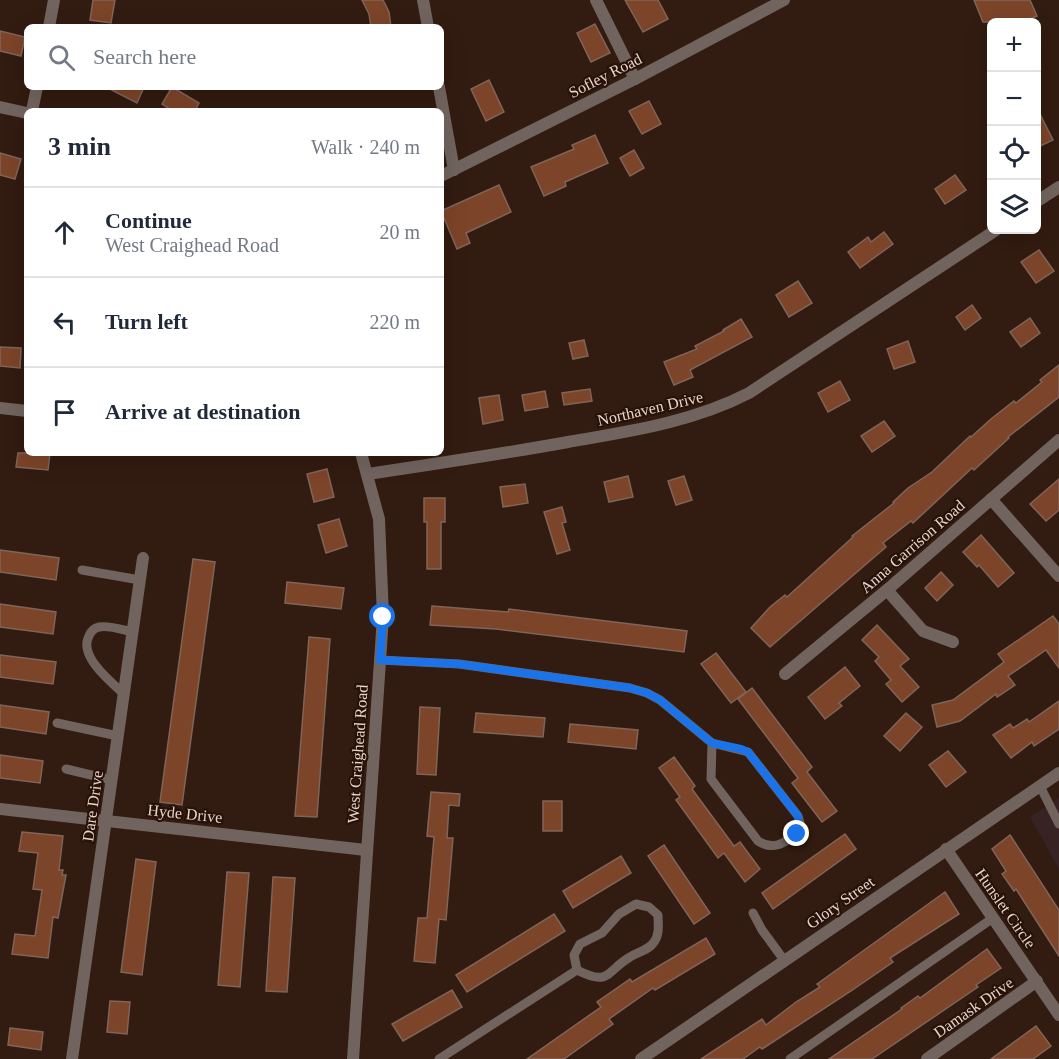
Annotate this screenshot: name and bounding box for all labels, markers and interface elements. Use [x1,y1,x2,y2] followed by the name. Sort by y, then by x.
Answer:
[987,18,1041,234] map controls
[987,18,1041,72] button: +
[24,24,444,90] search box
[45,41,78,74] icon: search
[93,44,196,69] text: Search here
[566,50,645,102] street label: Sofley Road
[987,72,1041,126] button: −
[987,126,1041,180] button: locate
[48,132,111,161] text: 3 min
[311,136,420,158] text: Walk · 240 m
[987,180,1041,234] button: layers
[105,208,192,233] text: Continue
[48,216,81,249] icon: ahead
[379,221,420,243] text: 20 m
[105,234,279,256] text: West Craighead Road
[48,306,81,339] icon: left
[105,309,188,334] text: Turn left
[369,311,420,333] text: 220 m
[596,388,705,429] street label: Northaven Drive
[48,396,81,429] icon: arrive
[105,399,301,424] text: Arrive at destination
[857,497,968,596] street label: Anna Garrison Road
[369,603,395,629] route start
[344,684,372,824] street label: West Craighead Road
[79,769,106,843] street label: Dare Drive
[147,801,223,827] street label: Hyde Drive
[783,820,809,846] route end
[972,865,1039,951] street label: Hunslet Circle
[803,873,878,933] street label: Glory Street
[930,974,1016,1041] street label: Damask Drive

